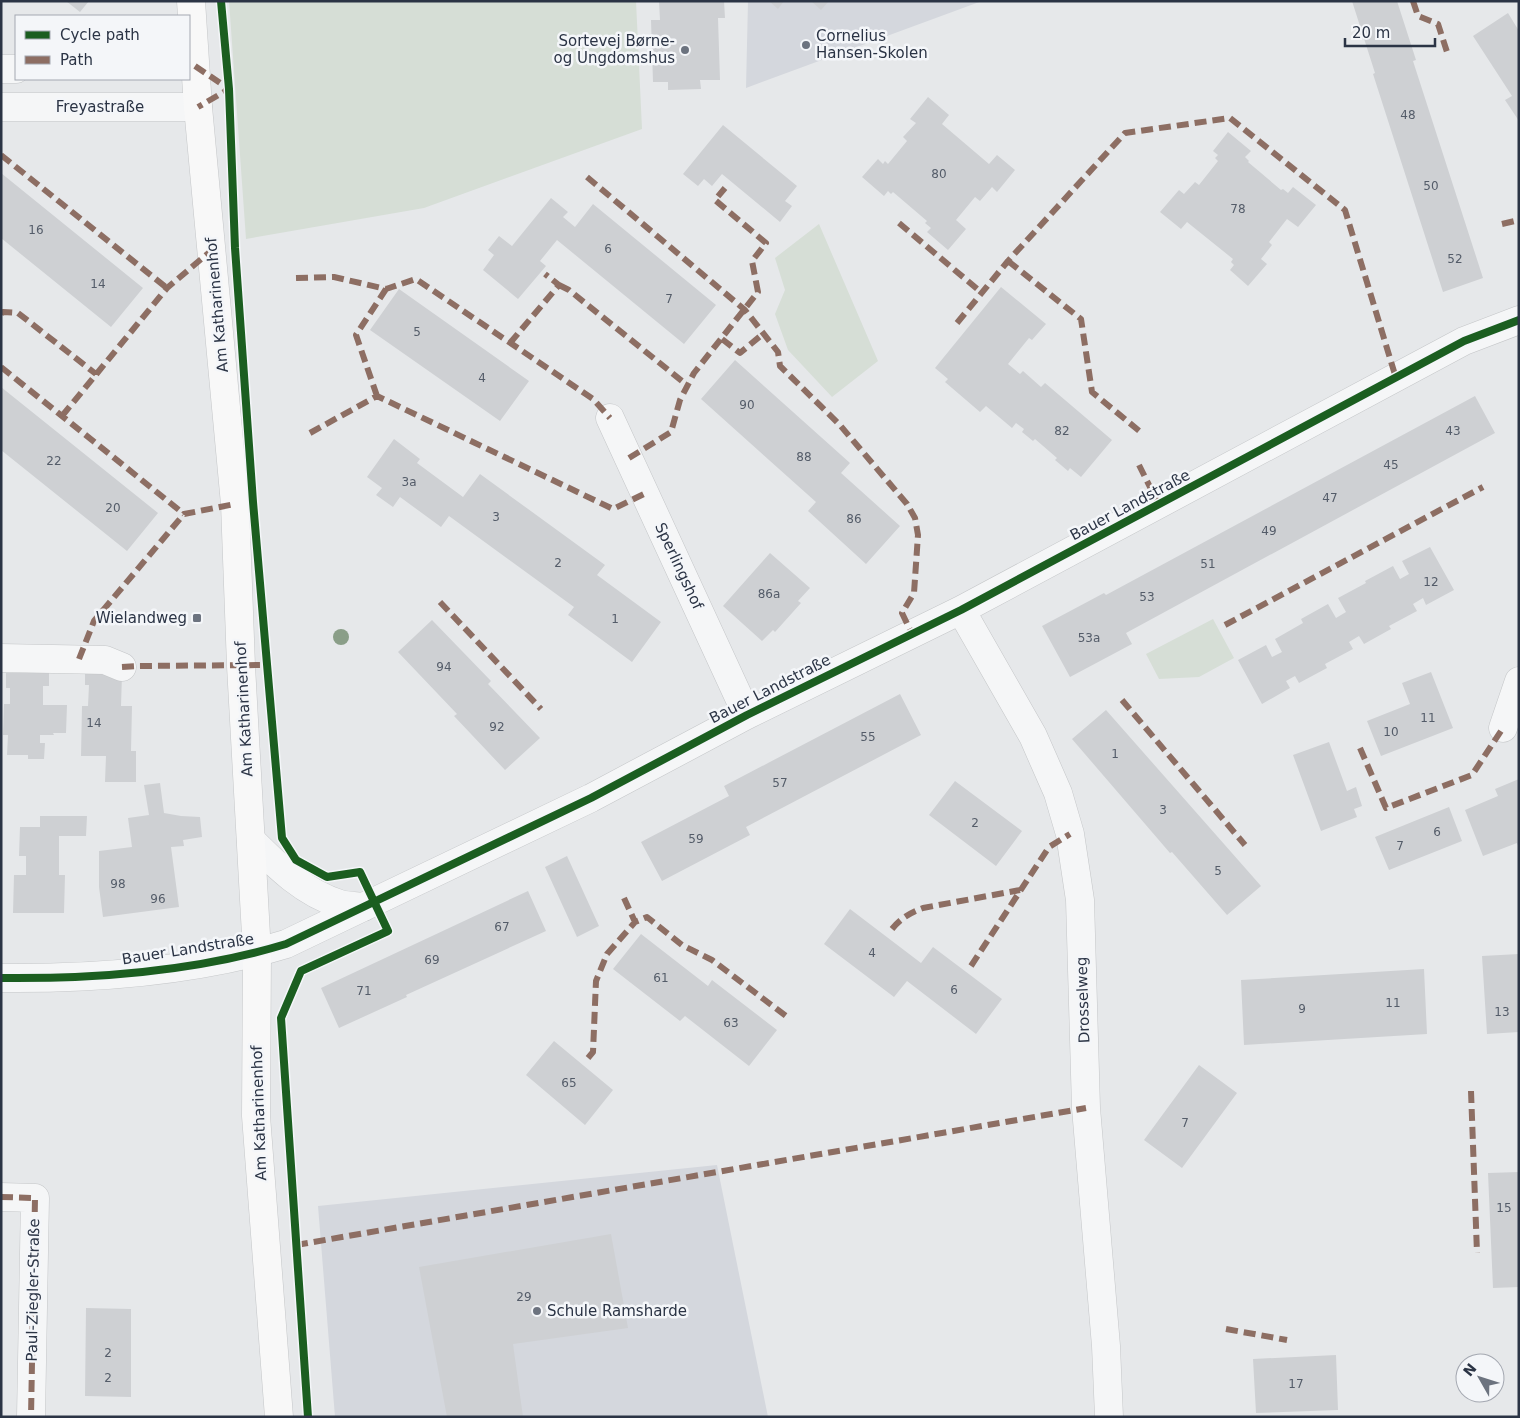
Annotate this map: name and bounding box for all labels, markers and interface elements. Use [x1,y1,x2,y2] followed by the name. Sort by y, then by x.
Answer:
[15,15,190,80] legend
[1345,15,1435,47] scale bar
[1352,24,1390,42] text: 20 m
[60,26,140,44] text: Cycle path
[816,27,928,62] place label: Cornelius Hansen-Skolen
[554,32,675,67] place label: Sortevej Børne- og Ungdomshus
[800,39,812,51] marker: Cornelius Hansen-Skolen
[679,44,691,56] marker: Sortevej Børne- og Ungdomshus
[60,51,93,69] text: Path
[56,98,144,116] street label: Freyastraße
[1400,108,1416,122] house number: 48
[931,167,947,181] house number: 80
[1423,179,1439,193] house number: 50
[1230,202,1246,216] house number: 78
[28,223,44,237] house number: 16
[202,236,232,373] street label: Am Katharinenhof
[604,242,612,256] house number: 6
[1447,252,1463,266] house number: 52
[90,277,106,291] house number: 14
[665,292,673,306] house number: 7
[413,325,421,339] house number: 5
[478,371,486,385] house number: 4
[739,398,755,412] house number: 90
[1054,424,1070,438] house number: 82
[1445,424,1461,438] house number: 43
[796,450,812,464] house number: 88
[46,454,62,468] house number: 22
[1383,458,1399,472] house number: 45
[1067,466,1193,544] street label: Bauer Landstraße
[402,475,417,489] house number: 3a
[1322,491,1338,505] house number: 47
[105,501,121,515] house number: 20
[492,510,500,524] house number: 3
[846,512,862,526] house number: 86
[651,520,707,613] street label: Sperlingshof
[1261,524,1277,538] house number: 49
[554,556,562,570] house number: 2
[1200,557,1216,571] house number: 51
[1423,575,1439,589] house number: 12
[758,587,780,601] house number: 86a
[1139,590,1155,604] house number: 53
[96,609,187,627] place label: Wielandweg
[191,612,203,624] marker: Wielandweg
[611,612,619,626] house number: 1
[1078,631,1100,645] house number: 53a
[231,640,257,777] street label: Am Katharinenhof
[706,651,834,727] street label: Bauer Landstraße
[436,660,452,674] house number: 94
[1420,711,1436,725] house number: 11
[86,716,102,730] house number: 14
[489,720,505,734] house number: 92
[1383,725,1399,739] house number: 10
[860,730,876,744] house number: 55
[1111,747,1119,761] house number: 1
[772,776,788,790] house number: 57
[1159,803,1167,817] house number: 3
[971,816,979,830] house number: 2
[1433,825,1441,839] house number: 6
[688,832,704,846] house number: 59
[1396,839,1404,853] house number: 7
[1214,864,1222,878] house number: 5
[110,877,126,891] house number: 98
[150,892,166,906] house number: 96
[494,920,510,934] house number: 67
[121,930,255,968] street label: Bauer Landstraße
[868,946,876,960] house number: 4
[424,953,440,967] house number: 69
[1072,956,1094,1044] street label: Drosselweg
[653,971,669,985] house number: 61
[950,983,958,997] house number: 6
[356,984,372,998] house number: 71
[1385,996,1401,1010] house number: 11
[1298,1002,1306,1016] house number: 9
[1494,1005,1510,1019] house number: 13
[723,1016,739,1030] house number: 63
[248,1044,270,1181] street label: Am Katharinenhof
[561,1076,577,1090] house number: 65
[1181,1116,1189,1130] house number: 7
[1496,1201,1512,1215] house number: 15
[23,1218,43,1362] street label: Paul-Ziegler-Straße
[516,1290,532,1304] house number: 29
[547,1302,687,1320] place label: Schule Ramsharde
[531,1305,543,1317] marker: Schule Ramsharde
[104,1346,112,1360] house number: 2
[1455,1353,1505,1403] north arrow
[1460,1360,1480,1379] text: N
[104,1371,112,1385] house number: 2
[1288,1377,1304,1391] house number: 17

